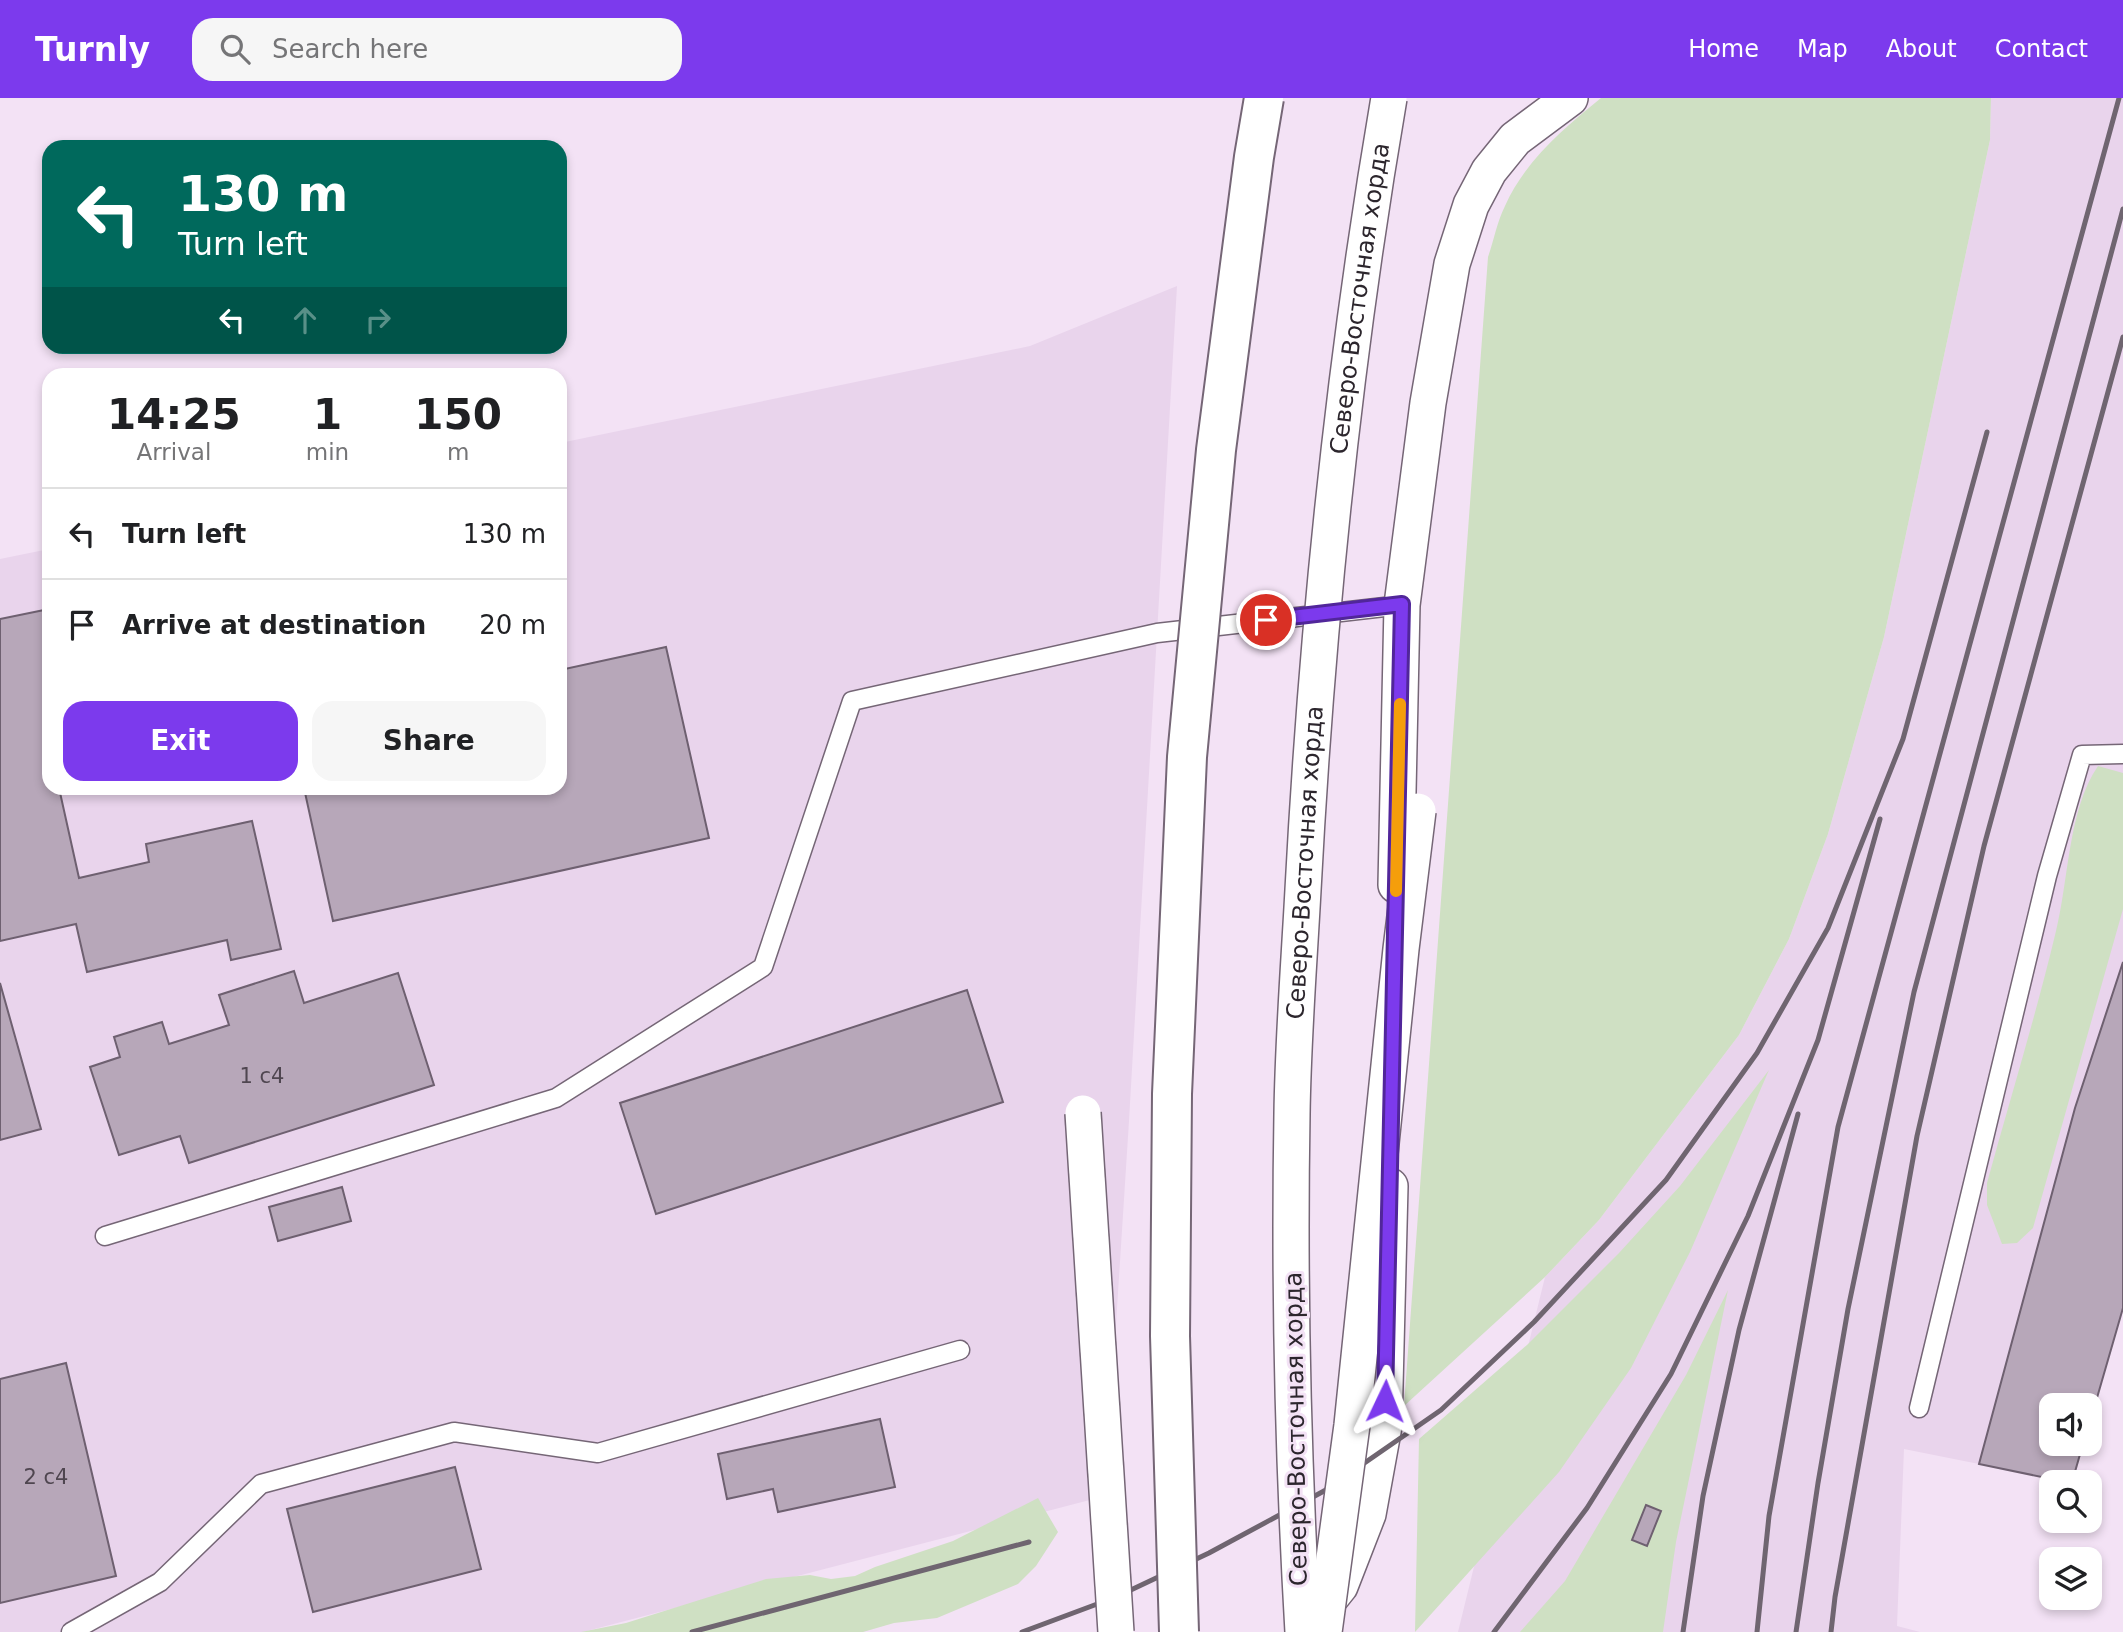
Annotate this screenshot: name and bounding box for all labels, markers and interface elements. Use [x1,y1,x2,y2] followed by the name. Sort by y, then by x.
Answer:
[192,18,682,81] search box
[35,30,150,69] text: Turnly
[216,30,254,68] icon: search
[272,34,428,64] text: Search here
[1688,35,1759,63] text: Home
[1797,35,1848,63] text: Map
[1886,35,1957,63] text: About
[1995,35,2088,63] text: Contact
[1325,141,1395,456] street label: Северо-Восточная хорда
[178,166,348,223] text: 130 m
[63,168,154,259] icon: left
[178,225,308,263] text: Turn left
[213,301,251,339] icon: left
[286,301,324,339] icon: ahead
[359,301,397,339] icon: right
[107,390,241,439] text: 14:25
[313,390,342,439] text: 1
[414,390,502,439] text: 150
[137,439,211,465] text: Arrival
[306,439,349,465] text: min
[447,439,469,465] text: m
[63,515,101,553] icon: left
[122,519,246,549] text: Turn left
[463,519,546,549] text: 130 m
[1236,590,1296,650] pin
[1247,601,1285,639] icon: arrive
[63,606,101,644] icon: arrive
[122,610,426,640] text: Arrive at destination
[479,610,546,640] text: 20 m
[63,701,298,781] button: Exit
[312,701,546,781] button: Share
[1281,705,1329,1020] street label: Северо-Восточная хорда
[240,1064,284,1088] house number: 1 с4
[1279,1272,1313,1586] street label: Северо-Восточная хорда
[1348,1364,1422,1438] position arrow
[2039,1393,2102,1610] map controls
[2039,1393,2102,1456] button: sound
[24,1465,68,1489] house number: 2 с4
[2039,1470,2102,1533] button: search
[2039,1547,2102,1610] button: layers

